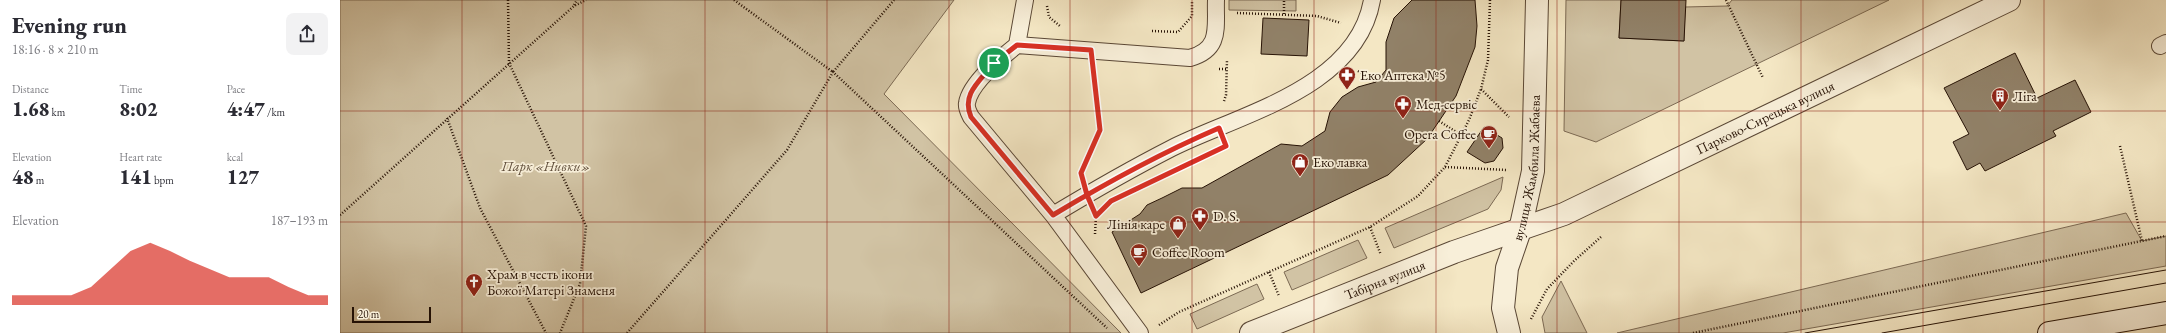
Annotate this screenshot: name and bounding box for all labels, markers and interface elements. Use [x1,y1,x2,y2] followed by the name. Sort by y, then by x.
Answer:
[12,11,127,40] text: Evening run
[286,13,328,55] button: share
[12,41,99,58] text: 18:16 · 8 × 210 m
[977,46,1011,80] pin
[983,52,1005,74] icon: arrive
[1337,65,1357,90] pharmacy icon: Еко Аптека №5
[1360,66,1446,84] place label: Еко Аптека №5
[1693,76,1837,158] street label: Парково-Сирецька вулиця
[12,82,49,96] text: Distance
[119,82,142,96] text: Time
[227,82,245,96] text: Pace
[1990,86,2010,111] building icon: Ліга
[2013,87,2037,105] place label: Ліга
[1393,94,1413,119] pharmacy icon: Мед-сервіс
[1508,94,1544,243] street label: вулиця Жамбила Жабаєва
[1416,95,1478,113] place label: Мед-сервіс
[12,96,49,122] text: 1.68
[119,96,158,122] text: 8:02
[227,96,265,122] text: 4:47
[49,105,65,119] text: km
[265,105,285,119] text: /km
[1479,124,1499,149] cafe icon: Opera Coffee
[1404,125,1477,143] place label: Opera Coffee
[12,150,52,164] text: Elevation
[119,150,162,164] text: Heart rate
[227,150,243,164] text: kcal
[1290,152,1310,177] shop icon: Еко лавка
[1313,153,1368,171] place label: Еко лавка
[501,157,590,175] park label: Парк «Нивки»
[12,164,34,190] text: 48
[119,164,152,190] text: 141
[227,164,259,190] text: 127
[34,173,44,187] text: m
[152,173,174,187] text: bpm
[1190,206,1210,231] pharmacy icon: D. S.
[1213,207,1239,225] place label: D. S.
[12,212,59,229] text: Elevation
[271,212,328,229] text: 187–193 m
[1168,214,1188,239] shop icon: Лінія каре
[1107,215,1166,233] place label: Лінія каре
[1129,242,1149,267] cafe icon: Coffee Room
[1152,243,1225,261] place label: Coffee Room
[1342,255,1428,304] street label: Табірна вулиця
[486,265,615,299] place label: Храм в честь ікони Божої Матері Знаменя
[464,272,484,297] church icon: Храм в честь ікони Божої Матері Знаменя
[352,305,431,324] scale bar
[358,307,379,321] text: 20 m

